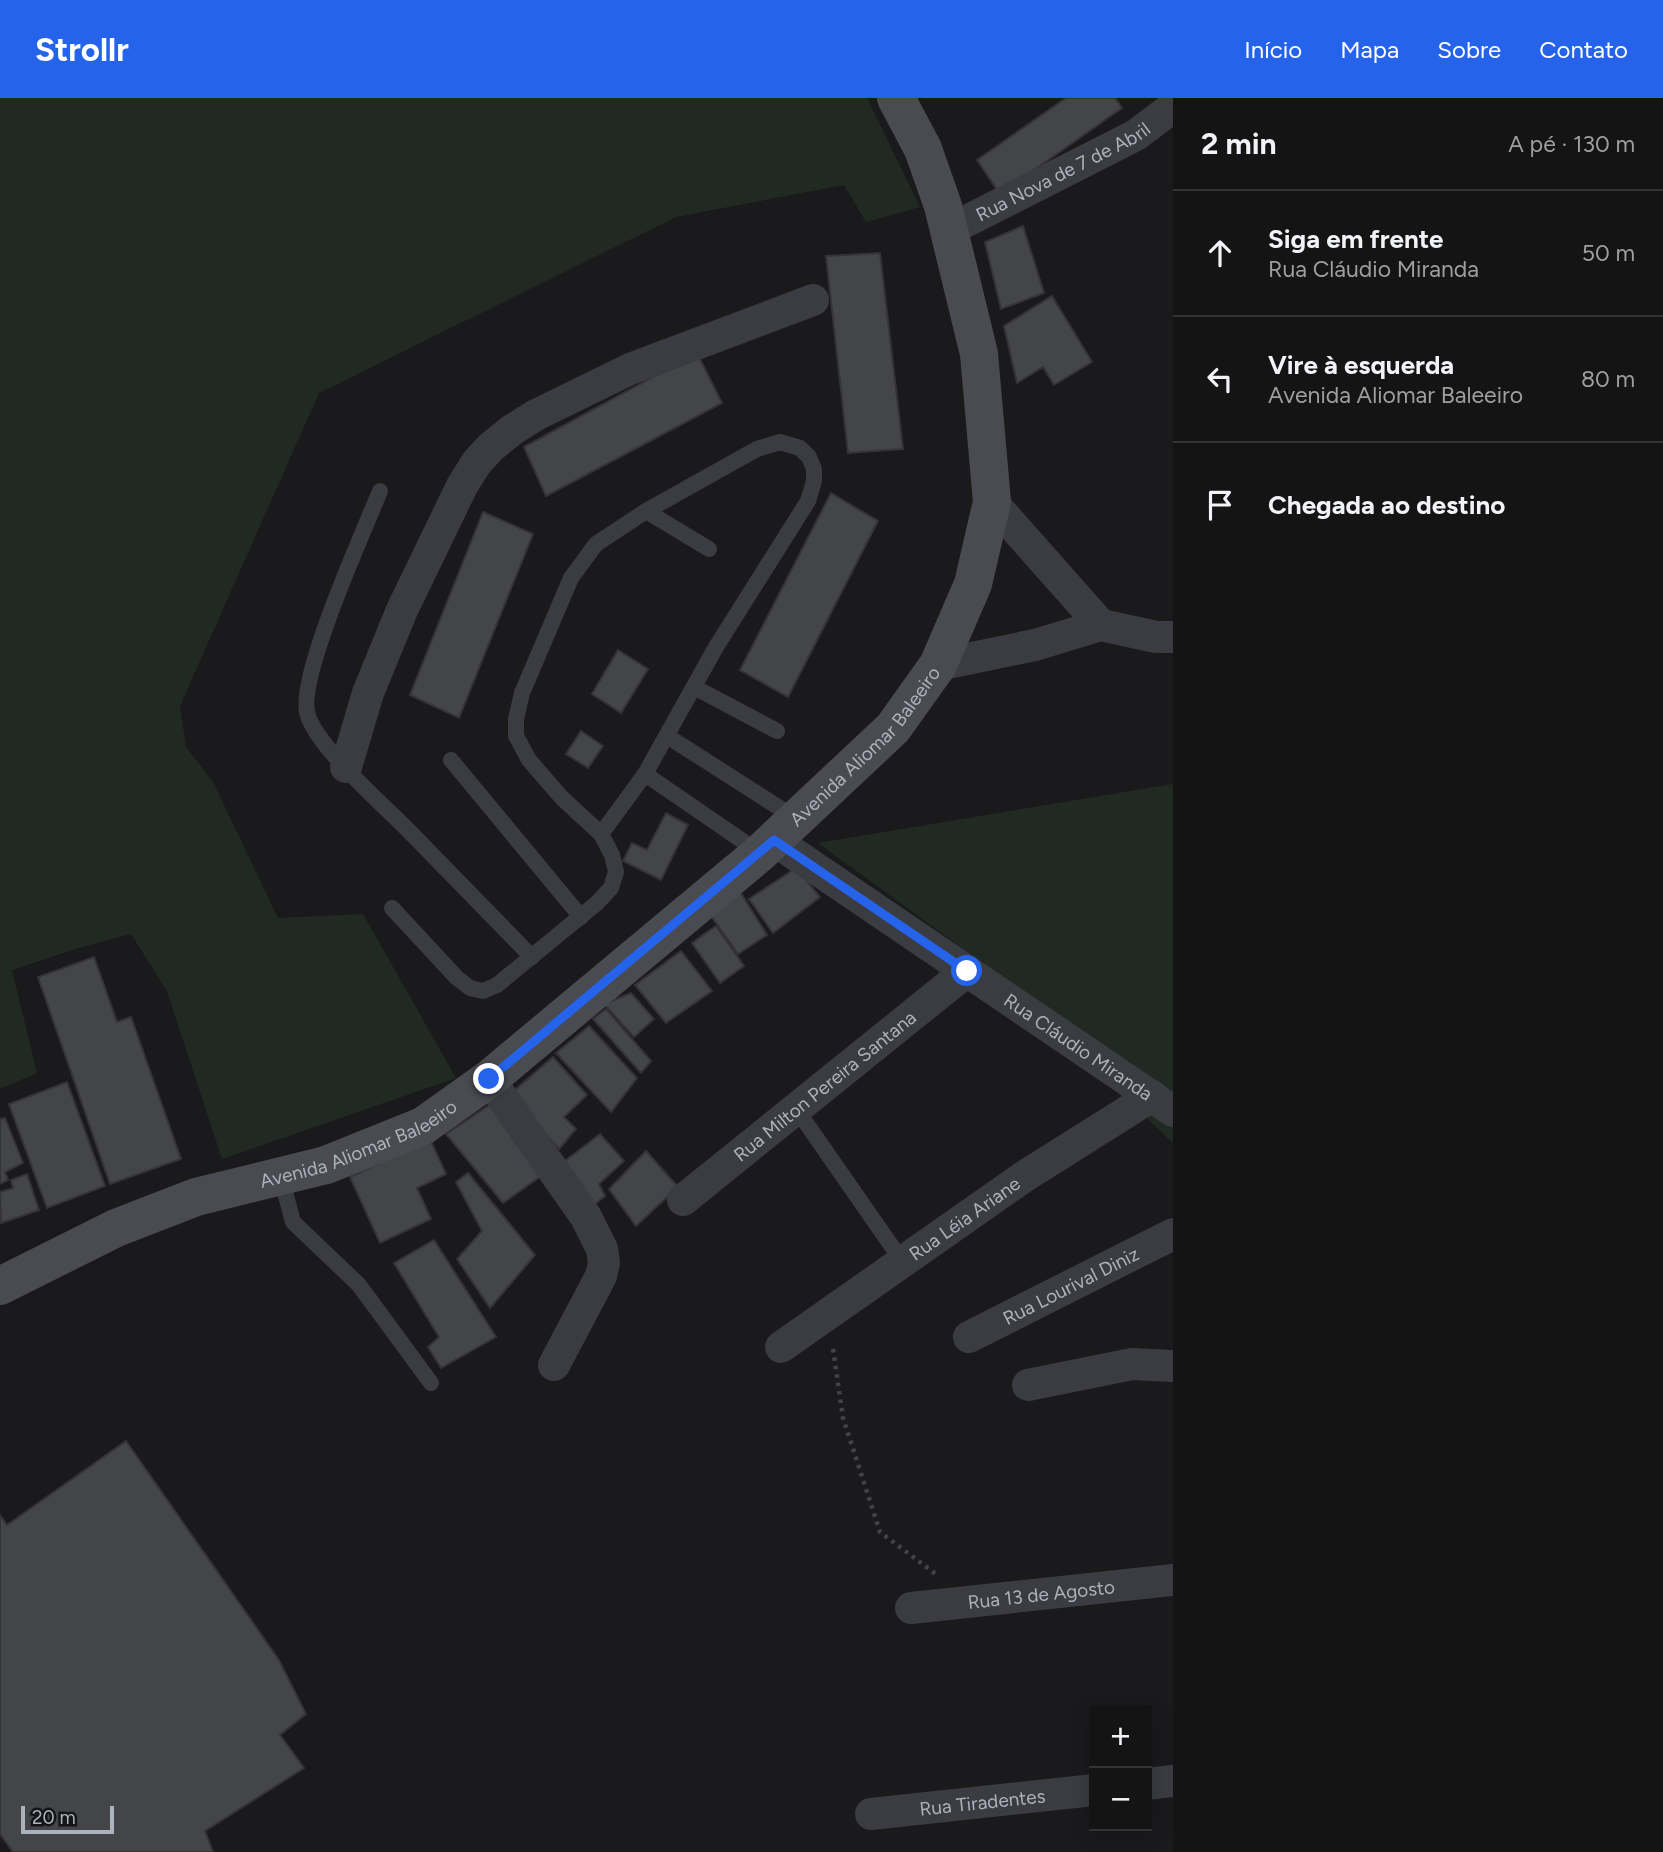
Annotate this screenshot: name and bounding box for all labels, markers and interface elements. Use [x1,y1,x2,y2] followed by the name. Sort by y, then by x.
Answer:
[35,30,129,69] text: Strollr
[1244,35,1302,64] text: Início
[1340,35,1399,64] text: Mapa
[1437,35,1501,64] text: Sobre
[1539,35,1628,64] text: Contato
[972,117,1155,226] street label: Rua Nova de 7 de Abril
[1201,125,1277,162] text: 2 min
[1508,130,1635,158] text: A pé · 130 m
[1268,223,1443,255] text: Siga em frente
[1201,234,1239,272] icon: ahead
[1582,239,1635,267] text: 50 m
[1268,255,1479,283] text: Rua Cláudio Miranda
[1268,349,1454,381] text: Vire à esquerda
[1201,360,1239,398] icon: left
[1581,365,1635,393] text: 80 m
[1268,381,1523,409] text: Avenida Aliomar Baleeiro
[1201,486,1239,524] icon: arrive
[1268,489,1505,521] text: Chegada ao destino
[785,662,945,831] street label: Avenida Aliomar Baleeiro
[951,955,982,986] route start
[1000,988,1157,1105] street label: Rua Cláudio Miranda
[729,1005,920,1166] street label: Rua Milton Pereira Santana
[473,1063,504,1094] route end
[257,1094,461,1192] street label: Avenida Aliomar Baleeiro
[904,1172,1024,1265] street label: Rua Léia Ariane
[999,1242,1143,1330] street label: Rua Lourival Diniz
[966,1575,1116,1613] street label: Rua 13 de Agosto
[1089,1705,1152,1831] map controls
[1089,1705,1152,1768] button: +
[1089,1768,1152,1831] button: −
[918,1784,1047,1820] street label: Rua Tiradentes
[21,1803,114,1835] scale bar
[32,1806,76,1829] text: 20 m

